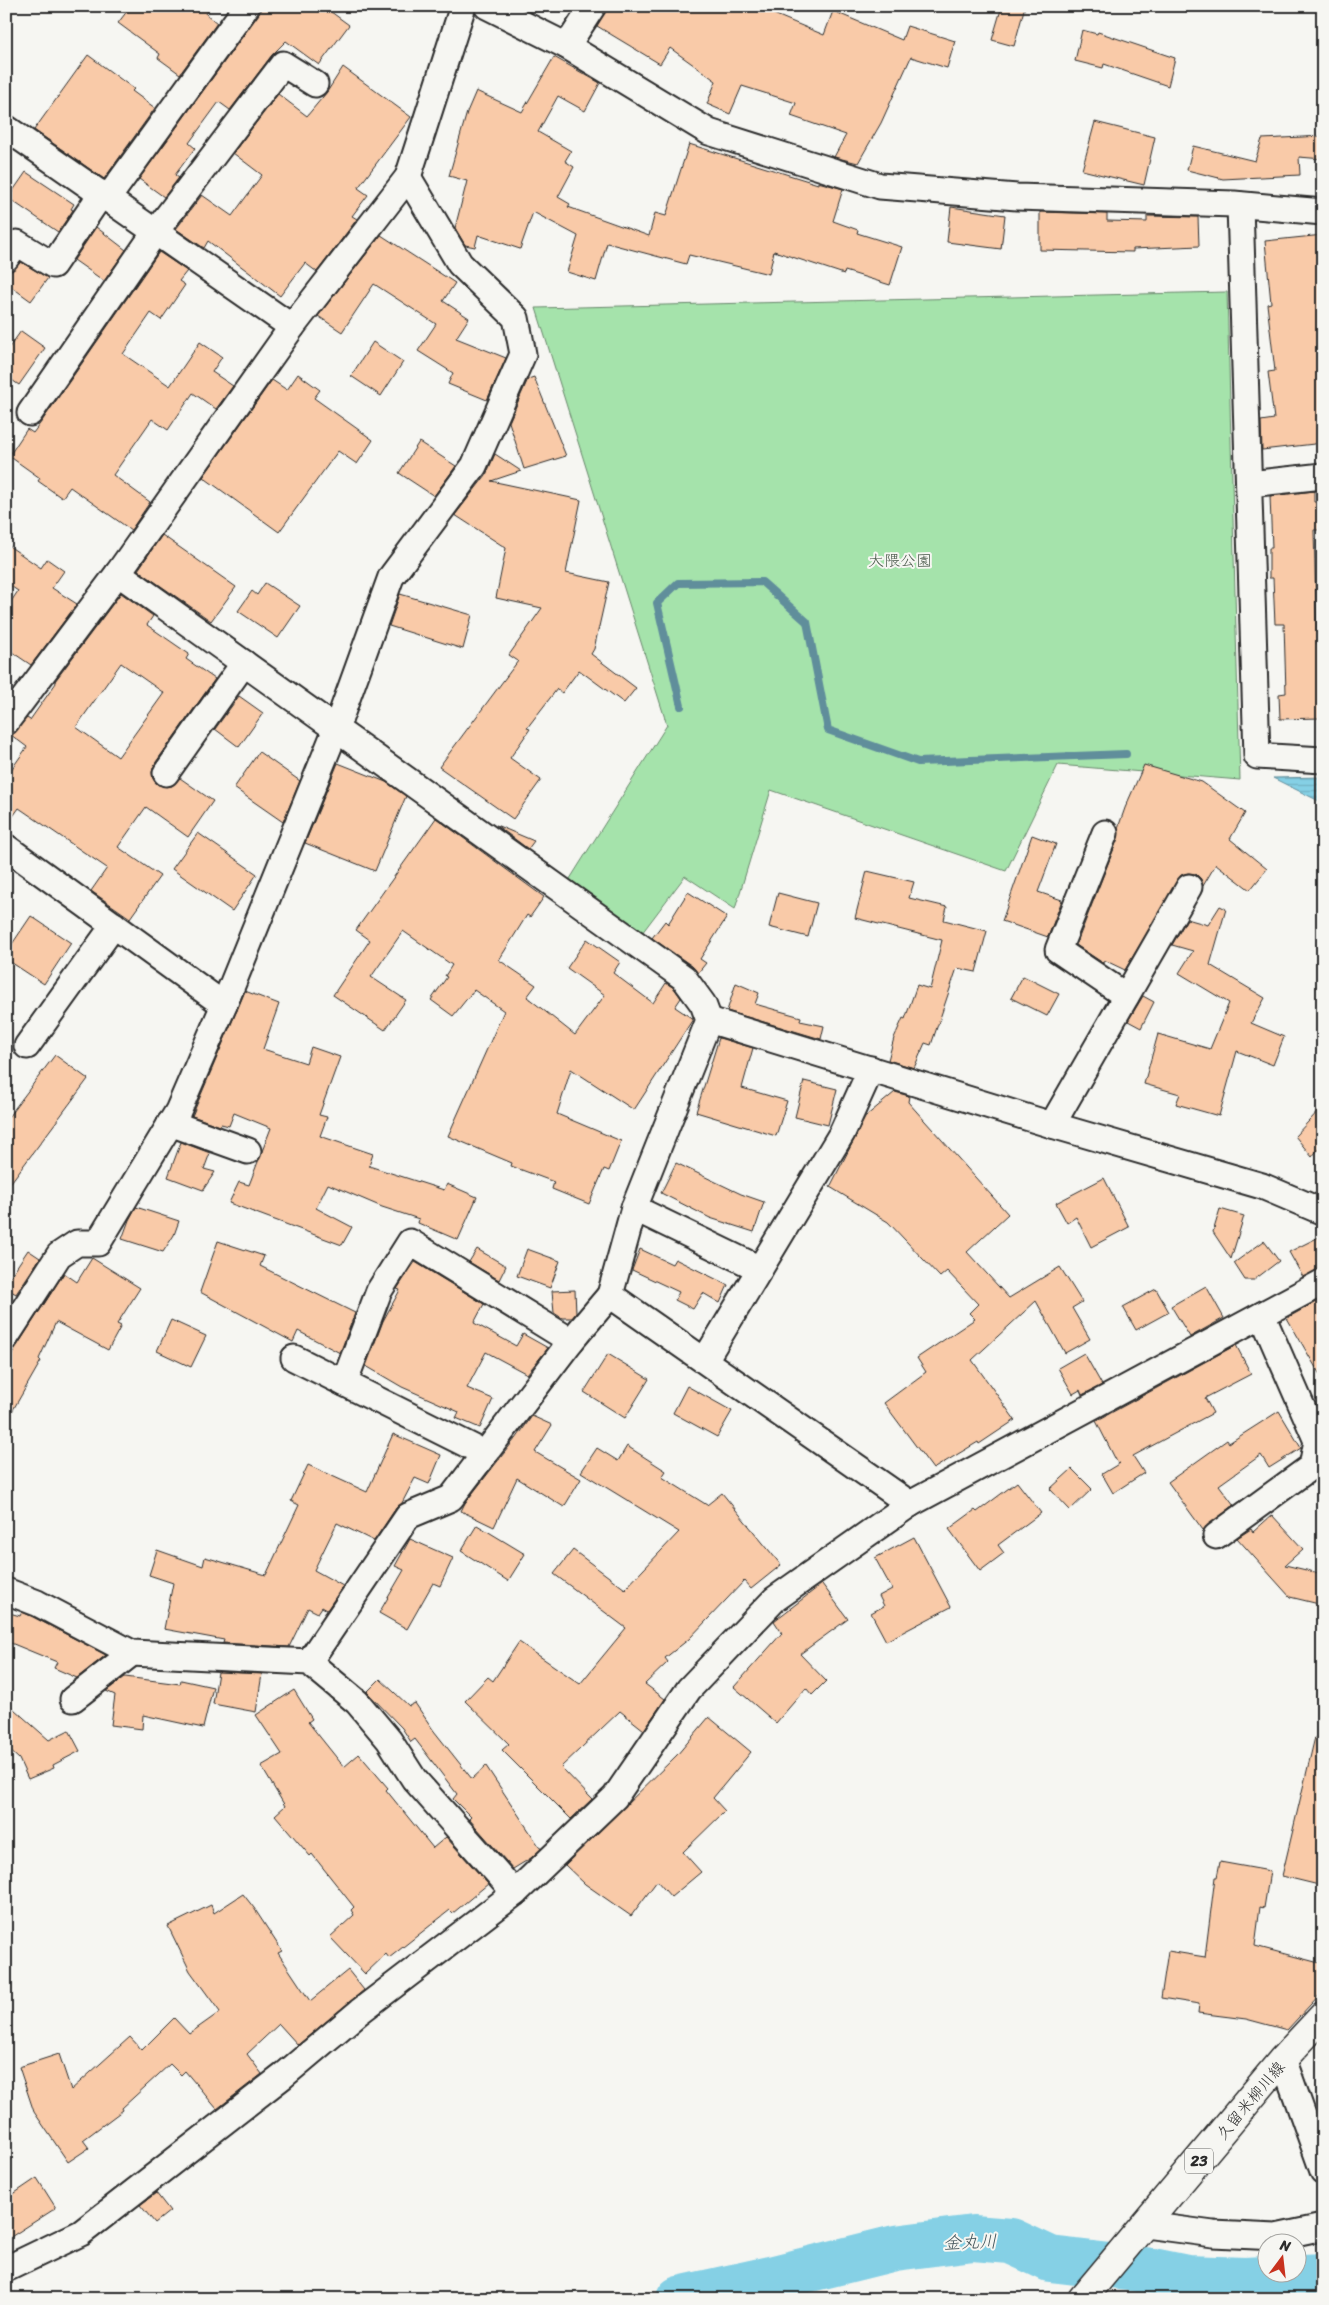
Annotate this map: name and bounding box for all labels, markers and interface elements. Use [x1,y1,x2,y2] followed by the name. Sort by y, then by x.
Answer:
[868,546,932,575] park label: 大隈公園
[1208,2054,1292,2146] street label: 久留米柳川線
[1185,2148,1213,2174] road number: 23
[942,2225,998,2259] water label: 金丸川
[1256,2232,1306,2282] north arrow
[1276,2232,1293,2259] text: N

